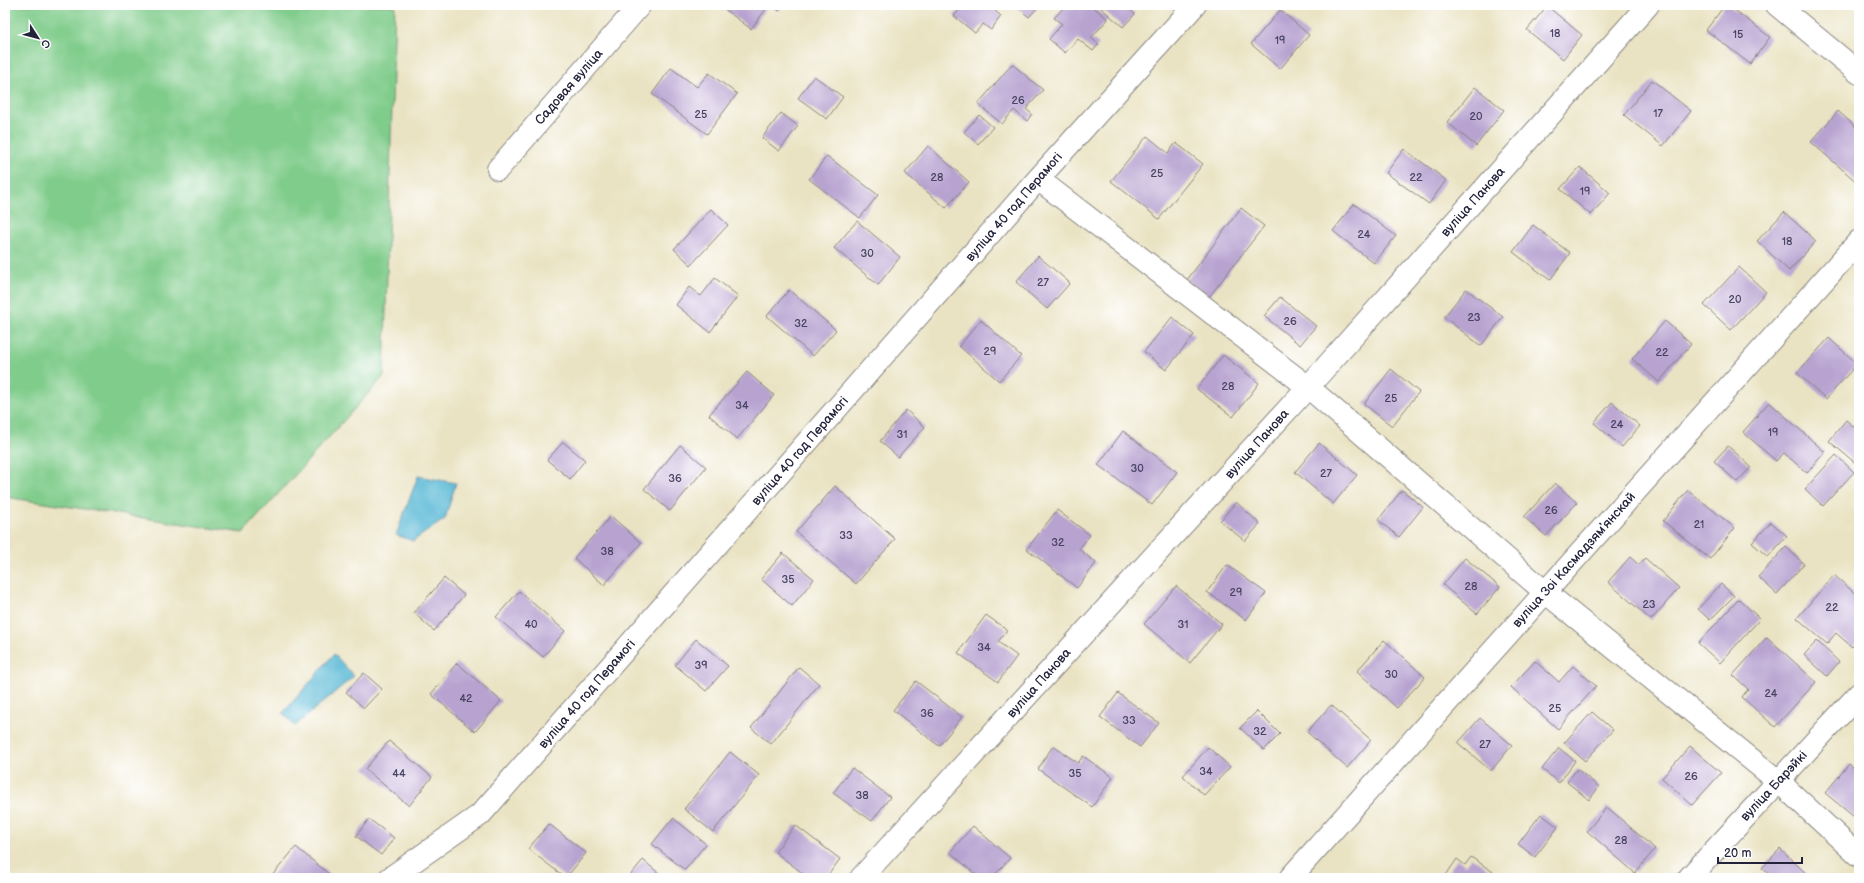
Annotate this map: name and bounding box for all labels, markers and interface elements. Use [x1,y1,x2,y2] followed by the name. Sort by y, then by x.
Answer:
[18,18,58,58] north arrow
[1550,27,1560,40] house number: 18
[1733,28,1743,41] house number: 15
[1275,34,1285,47] house number: 19
[38,37,53,51] text: С
[532,46,606,128] street label: Садовая вуліца
[1011,94,1025,107] house number: 26
[1653,107,1663,120] house number: 17
[695,108,707,121] house number: 25
[1470,110,1483,123] house number: 20
[962,149,1066,265] street label: вуліца 40 год Перамогі
[1438,164,1509,240] street label: вуліца Панова
[1151,167,1163,180] house number: 25
[931,171,943,184] house number: 28
[1410,171,1423,184] house number: 22
[1580,185,1590,198] house number: 19
[1357,228,1371,241] house number: 24
[1782,235,1792,248] house number: 18
[860,247,874,260] house number: 30
[1037,276,1050,289] house number: 27
[1729,293,1742,306] house number: 20
[1467,311,1481,324] house number: 23
[1283,315,1297,328] house number: 26
[794,317,808,330] house number: 32
[984,345,996,358] house number: 29
[1656,346,1669,359] house number: 22
[1222,380,1234,393] house number: 28
[1385,392,1397,405] house number: 25
[748,393,852,509] street label: вуліца 40 год Перамогі
[735,399,749,412] house number: 34
[1222,406,1293,482] street label: вуліца Панова
[1610,418,1624,431] house number: 24
[1768,426,1778,439] house number: 19
[896,428,908,441] house number: 31
[1130,462,1144,475] house number: 30
[1320,467,1333,480] house number: 27
[668,472,682,485] house number: 36
[1509,489,1639,631] street label: вуліца Зоі Касмадзямʼянскай
[1544,504,1558,517] house number: 26
[1694,518,1704,531] house number: 21
[839,529,853,542] house number: 33
[1051,536,1065,549] house number: 32
[600,545,614,558] house number: 38
[781,573,795,586] house number: 35
[1465,580,1477,593] house number: 28
[1230,586,1242,599] house number: 29
[1642,598,1656,611] house number: 23
[1826,601,1839,614] house number: 22
[524,618,538,631] house number: 40
[1177,618,1189,631] house number: 31
[535,636,639,752] street label: вуліца 40 год Перамогі
[977,641,991,654] house number: 34
[1004,645,1075,721] street label: вуліца Панова
[694,659,708,672] house number: 39
[1384,668,1398,681] house number: 30
[1764,687,1778,700] house number: 24
[459,692,473,705] house number: 42
[1549,702,1561,715] house number: 25
[920,707,934,720] house number: 36
[1122,714,1136,727] house number: 33
[1253,725,1267,738] house number: 32
[1479,738,1492,751] house number: 27
[1737,747,1811,825] street label: вуліца Барэйкі
[1199,765,1213,778] house number: 34
[392,767,406,780] house number: 44
[1068,767,1082,780] house number: 35
[1684,770,1698,783] house number: 26
[855,789,869,802] house number: 38
[1615,834,1627,847] house number: 28
[1718,839,1802,865] scale bar
[1724,846,1751,861] text: 20 m

